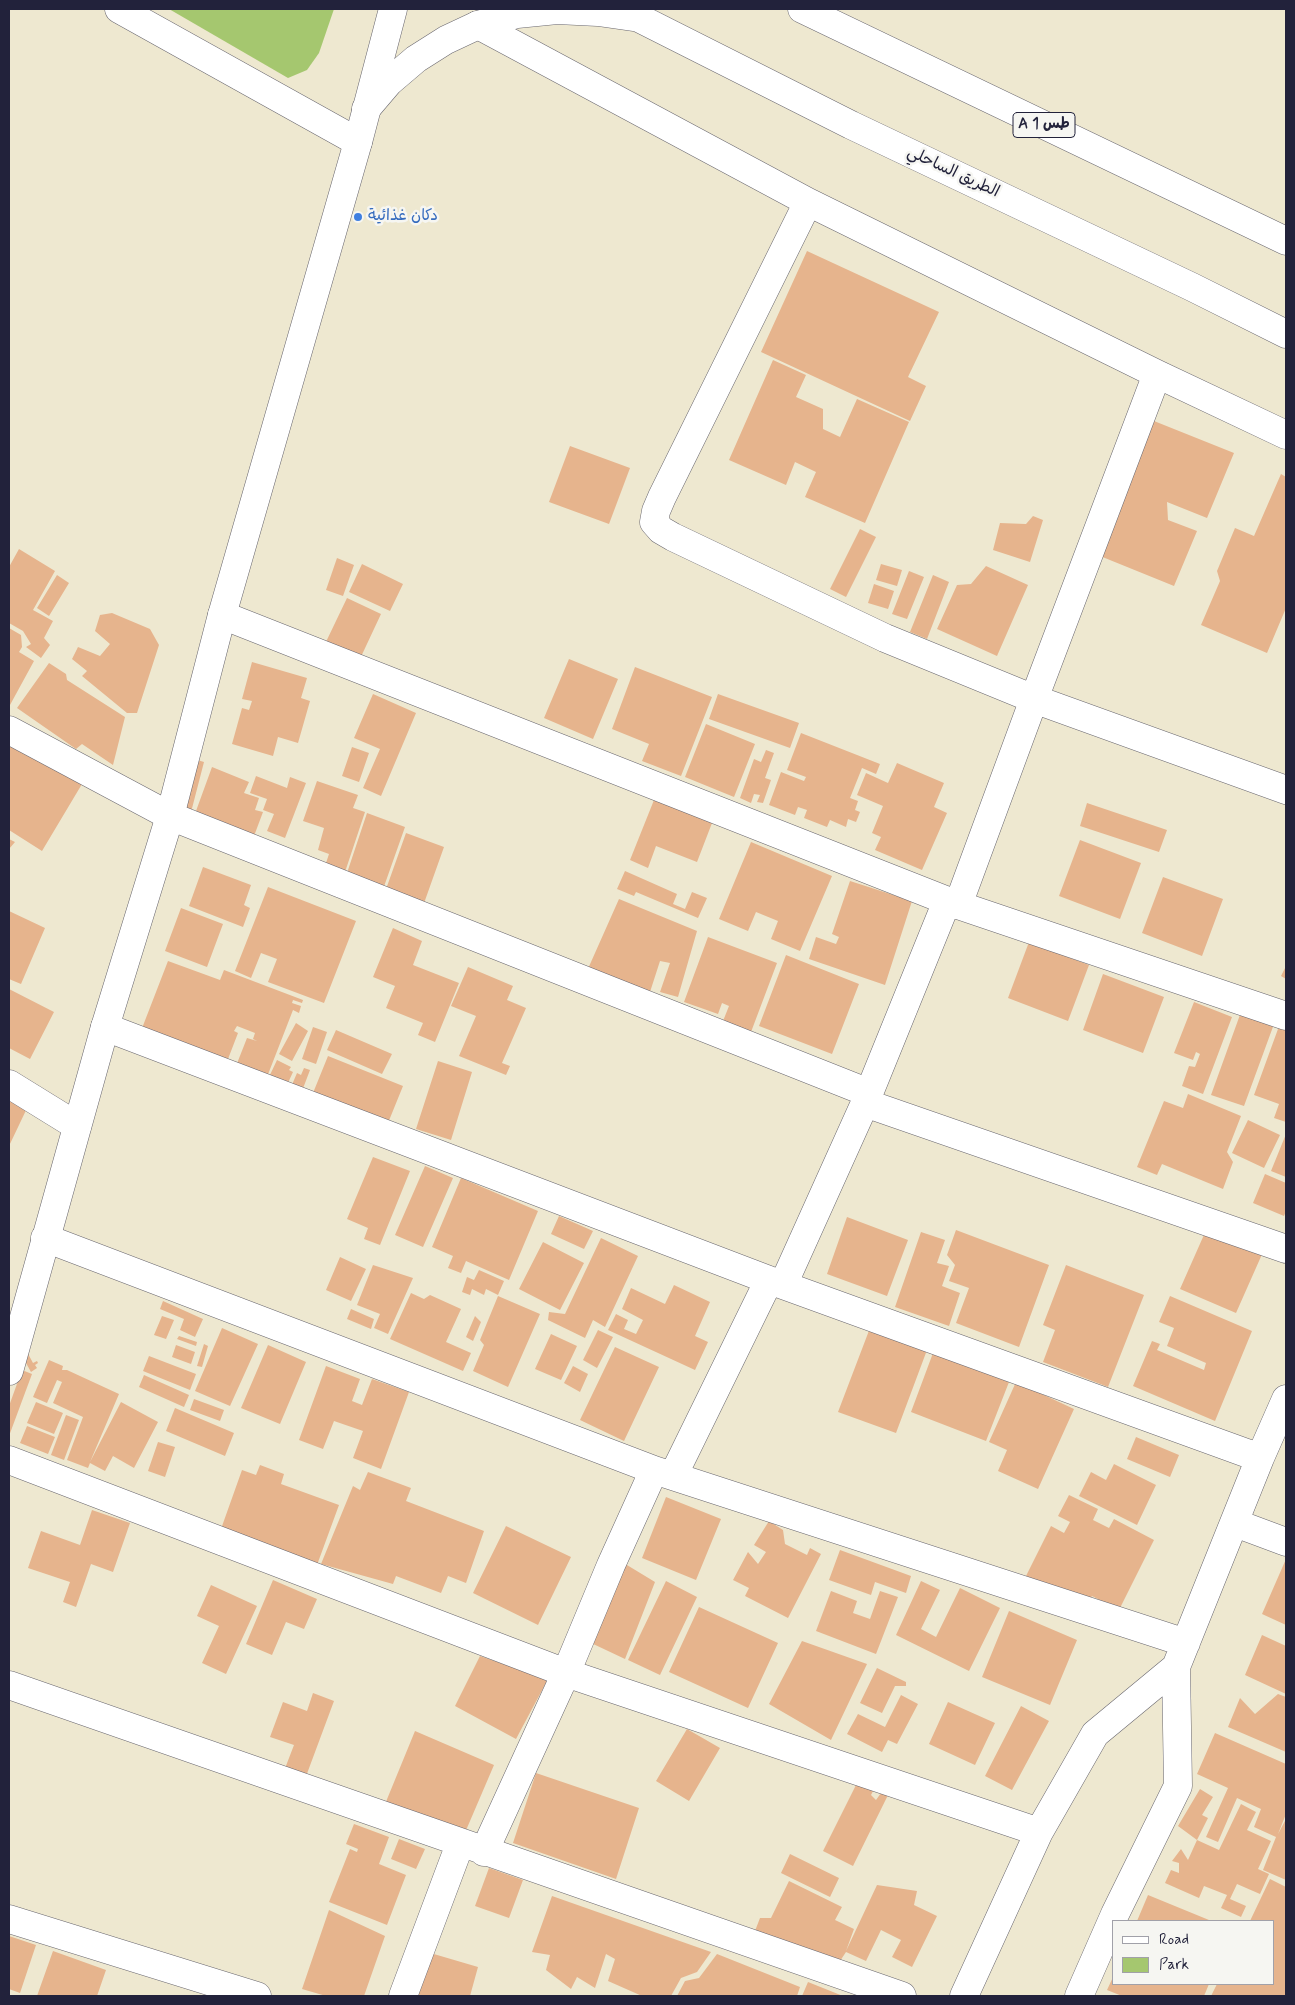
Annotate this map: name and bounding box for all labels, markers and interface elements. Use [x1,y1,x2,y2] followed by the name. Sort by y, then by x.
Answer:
[1013,112,1075,138] road number: A 1 طس
[904,143,1002,203] street label: الطريق الساحلي
[368,207,438,227] place label: دكان غذائية
[352,211,364,223] marker: دكان غذائية
[1112,1920,1275,1985] legend
[1159,1930,1189,1950] text: Road
[1159,1955,1189,1975] text: Park

